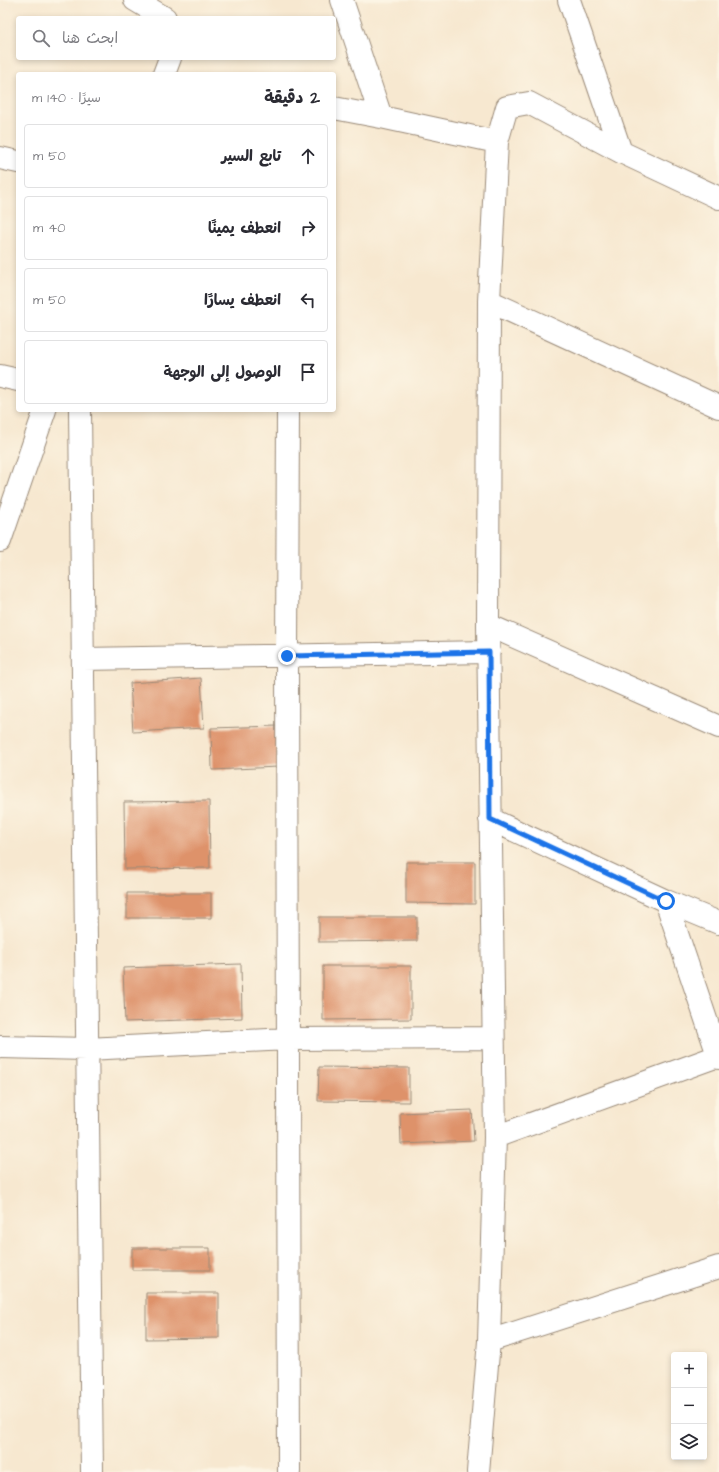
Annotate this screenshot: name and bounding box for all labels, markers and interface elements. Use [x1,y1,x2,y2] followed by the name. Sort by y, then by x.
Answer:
[16,16,336,60] search box
[30,27,52,49] icon: search
[62,28,118,49] text: ابحث هنا
[264,86,320,110] text: 2 دقيقة
[32,89,101,107] text: سيرًا · 140 m
[297,145,319,167] icon: ahead
[222,146,281,167] text: تابع السير
[33,147,66,165] text: 50 m
[297,217,319,239] icon: right
[208,218,281,239] text: انعطف يمينًا
[33,219,65,237] text: 40 m
[297,289,319,311] icon: left
[204,290,281,311] text: انعطف يسارًا
[33,291,66,309] text: 50 m
[297,361,319,383] icon: arrive
[164,362,281,383] text: الوصول إلى الوجهة
[278,647,296,665] route end
[657,892,675,910] route start
[671,1352,707,1460] map controls
[671,1352,707,1388] button: +
[671,1388,707,1424] button: −
[671,1424,707,1460] button: layers

